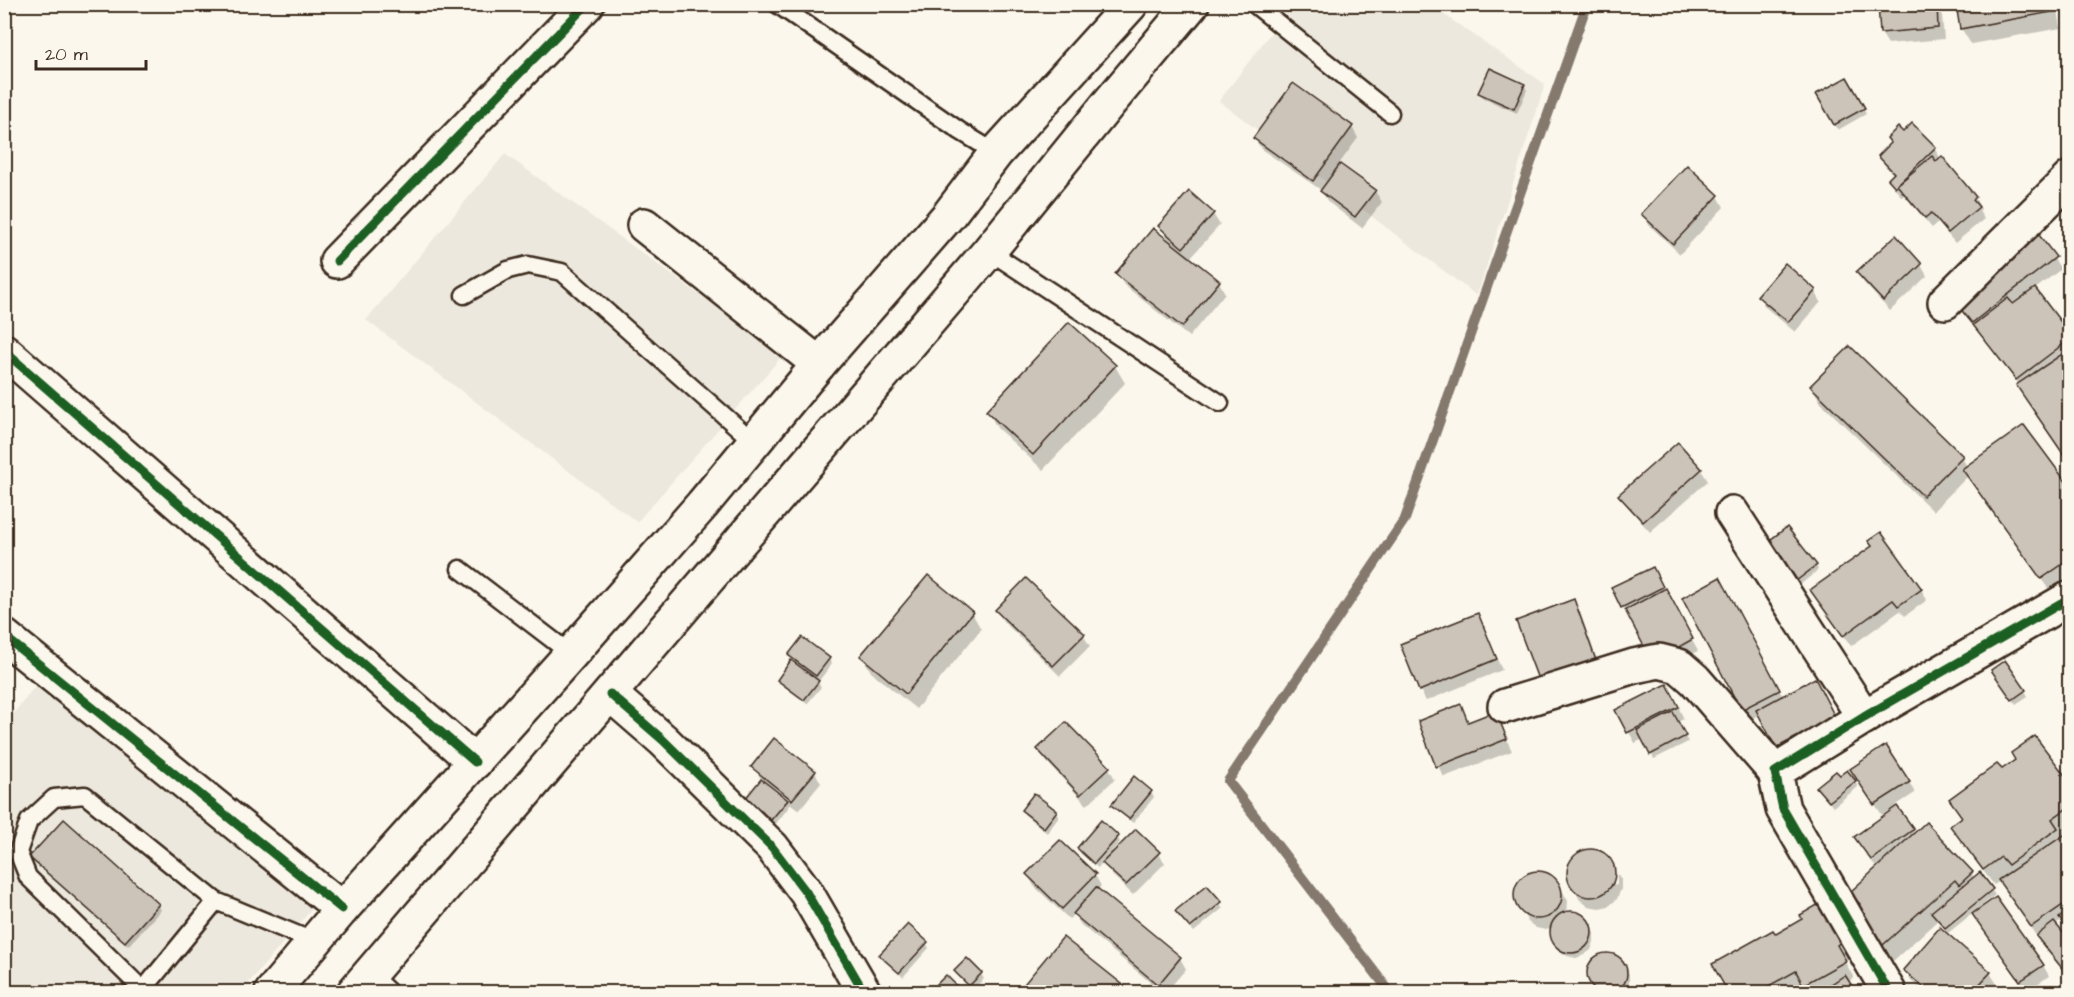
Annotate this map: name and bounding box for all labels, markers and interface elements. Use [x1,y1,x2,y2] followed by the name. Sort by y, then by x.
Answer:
[36,33,146,71] scale bar
[45,42,88,67] text: 20 m

